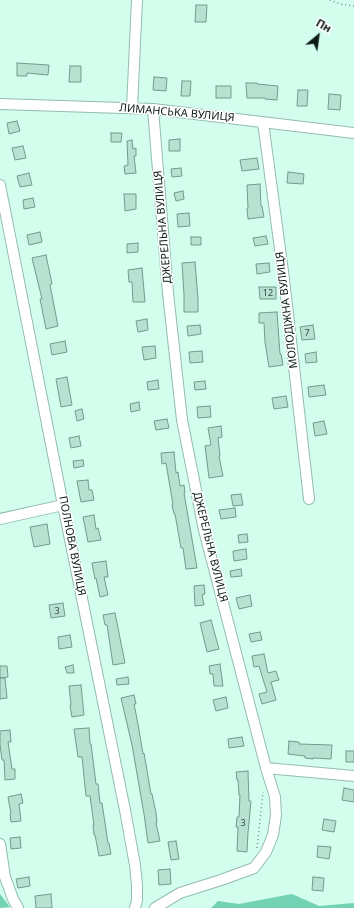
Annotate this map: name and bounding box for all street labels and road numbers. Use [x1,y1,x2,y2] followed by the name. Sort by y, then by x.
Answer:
[119,101,235,125] street label: ЛИМАНСЬКА ВУЛИЦЯ
[151,170,175,284] street label: ДЖЕРЕЛЬНА ВУЛИЦЯ
[273,251,301,369] street label: МОЛОДІЖНА ВУЛИЦЯ
[190,490,230,604] street label: ДЖЕРЕЛЬНА ВУЛИЦЯ
[56,495,88,597] street label: ПОЛНОВА ВУЛИЦЯ

